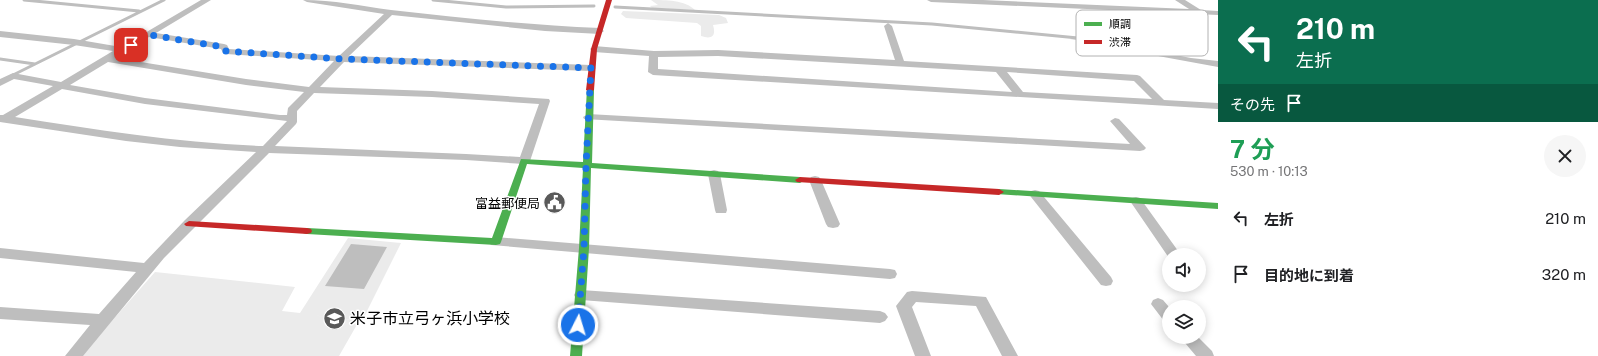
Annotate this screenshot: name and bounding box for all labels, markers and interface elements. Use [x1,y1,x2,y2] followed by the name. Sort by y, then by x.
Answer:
[1076,10,1208,56] legend
[1296,12,1375,45] text: 210 m
[1230,16,1282,68] icon: left
[1109,18,1131,30] text: 順調
[114,28,148,62] pin
[120,34,142,56] icon: arrive
[1109,36,1131,48] text: 渋滞
[1296,50,1332,71] text: 左折
[1283,92,1305,114] icon: arrive
[1230,96,1275,113] text: その先
[1230,135,1274,163] text: 7 分
[1544,135,1586,177] button: close
[1230,164,1308,179] text: 530 m · 10:13
[542,190,568,216] public building icon: 富益郵便局
[475,196,540,211] place label: 富益郵便局
[1230,207,1252,229] icon: left
[1545,210,1586,227] text: 210 m
[1264,211,1294,228] text: 左折
[1162,248,1206,344] map controls
[1162,248,1206,292] button: sound
[1230,263,1252,285] icon: arrive
[1542,266,1586,283] text: 320 m
[1264,267,1354,284] text: 目的地に到着
[1162,300,1206,344] button: layers
[557,304,599,346] position arrow
[322,305,348,331] school or university icon: 米子市立弓ヶ浜小学校
[350,309,510,328] place label: 米子市立弓ヶ浜小学校

